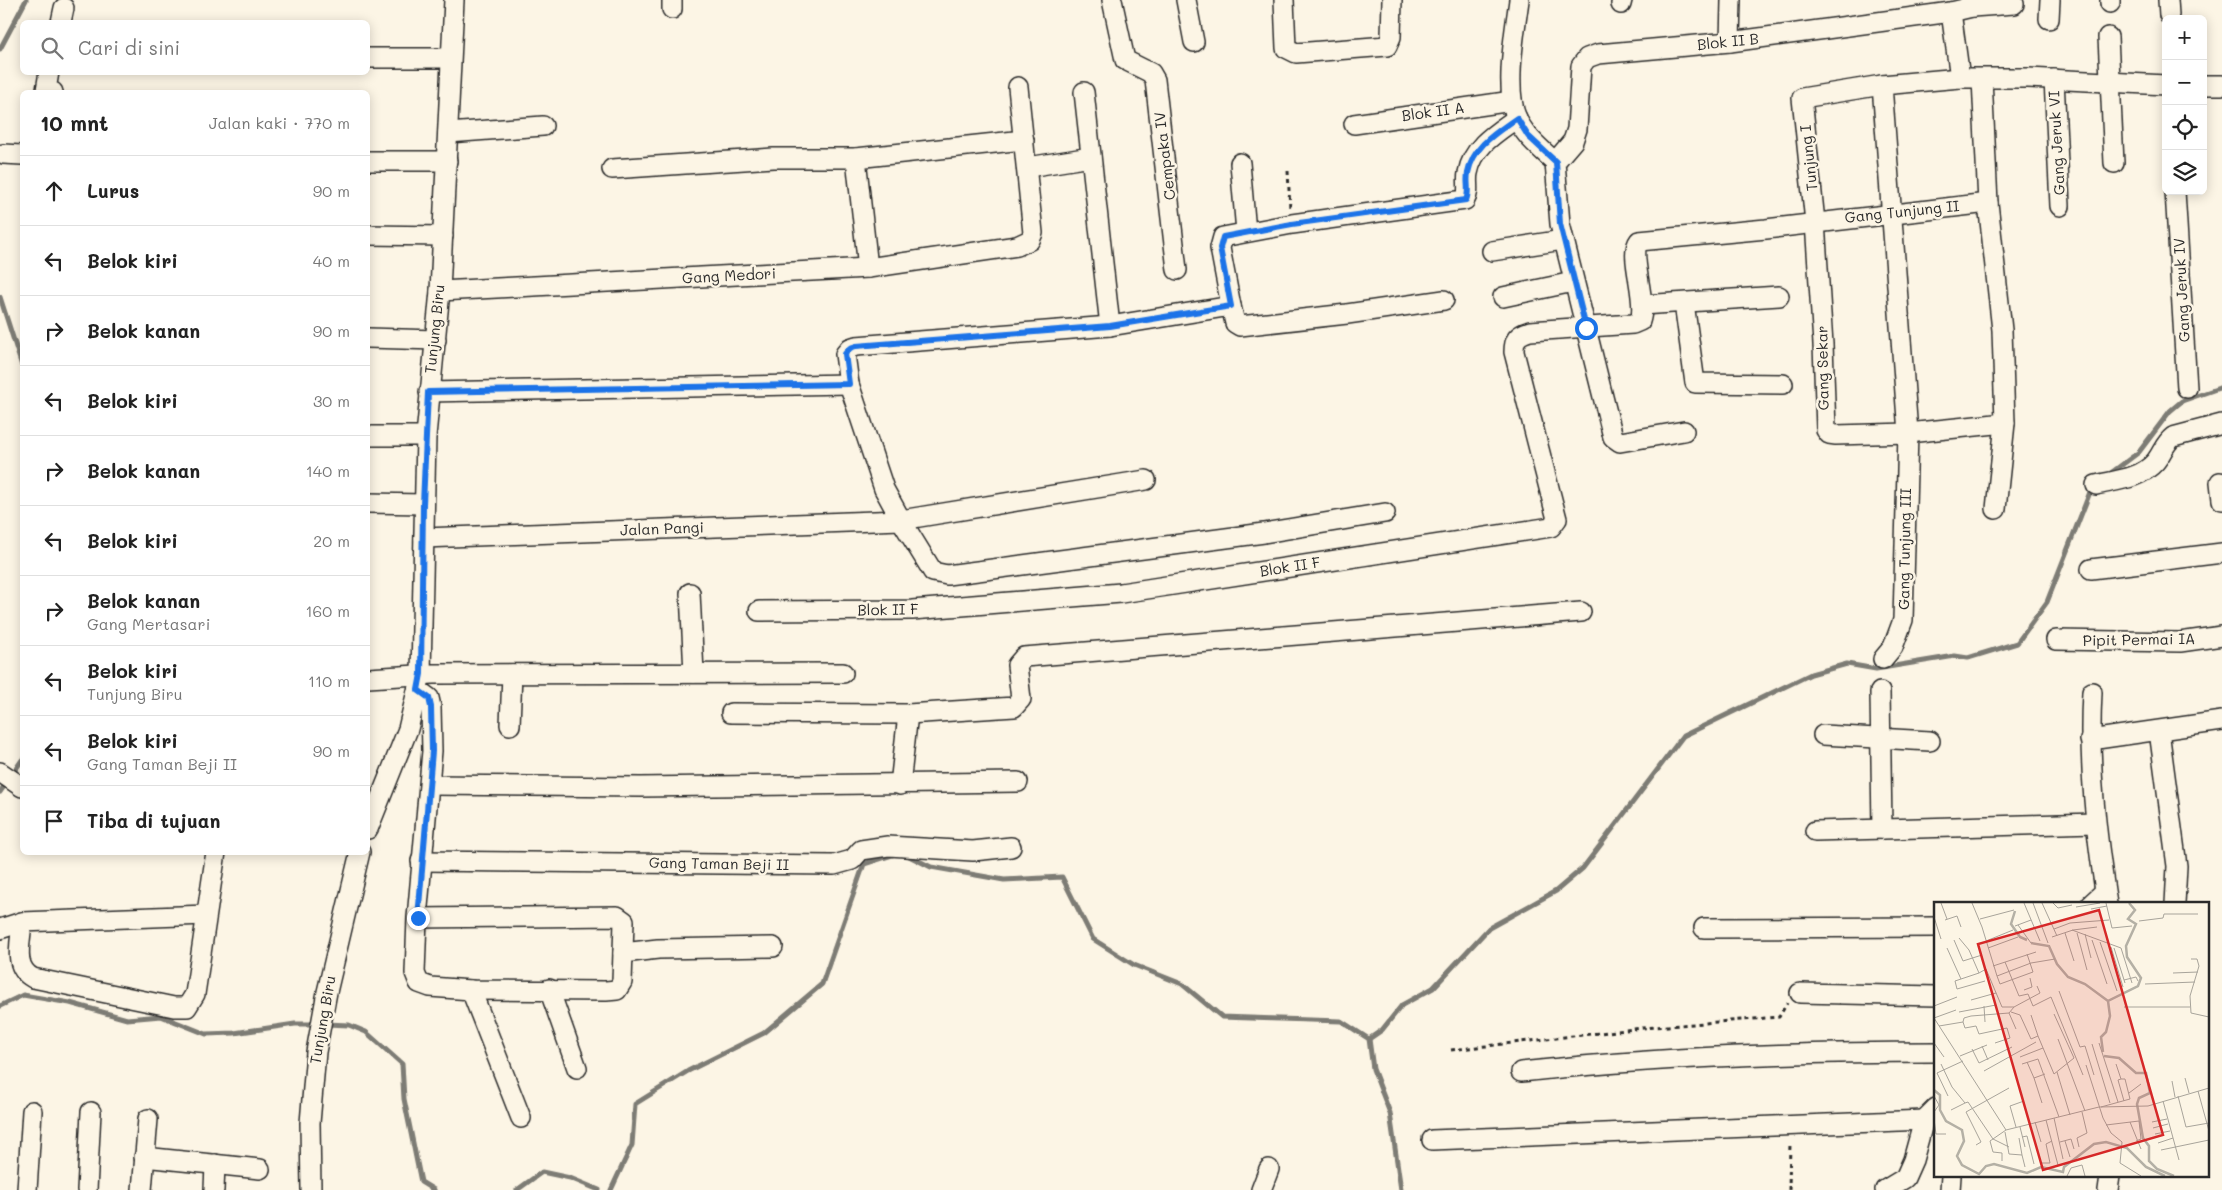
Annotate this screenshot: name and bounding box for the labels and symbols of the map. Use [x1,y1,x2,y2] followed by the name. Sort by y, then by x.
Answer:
[1696,28,1760,54] street label: Blok II B
[2043,90,2069,196] street label: Gang Jeruk VI
[1400,97,1465,125] street label: Blok II A
[1149,111,1179,201] street label: Cempaka IV
[1795,124,1821,192] street label: Tunjung I
[1843,195,1961,227] street label: Gang Tunjung II
[2168,237,2194,343] street label: Gang Jeruk IV
[681,263,776,287] street label: Gang Medori
[419,283,449,374] street label: Tunjung Biru
[1575,317,1598,340] route start
[1811,325,1833,411] street label: Gang Sekar
[1893,487,1915,610] street label: Gang Tunjung III
[620,517,704,539] street label: Jalan Pangi
[1258,551,1322,581] street label: Blok II F
[857,598,919,620] street label: Blok II F
[2083,628,2195,650] street label: Pipit Permai IA
[649,852,790,874] street label: Gang Taman Beji II
[1934,902,2210,1178] inset map
[407,907,430,930] route end
[304,974,340,1066] street label: Tunjung Biru

